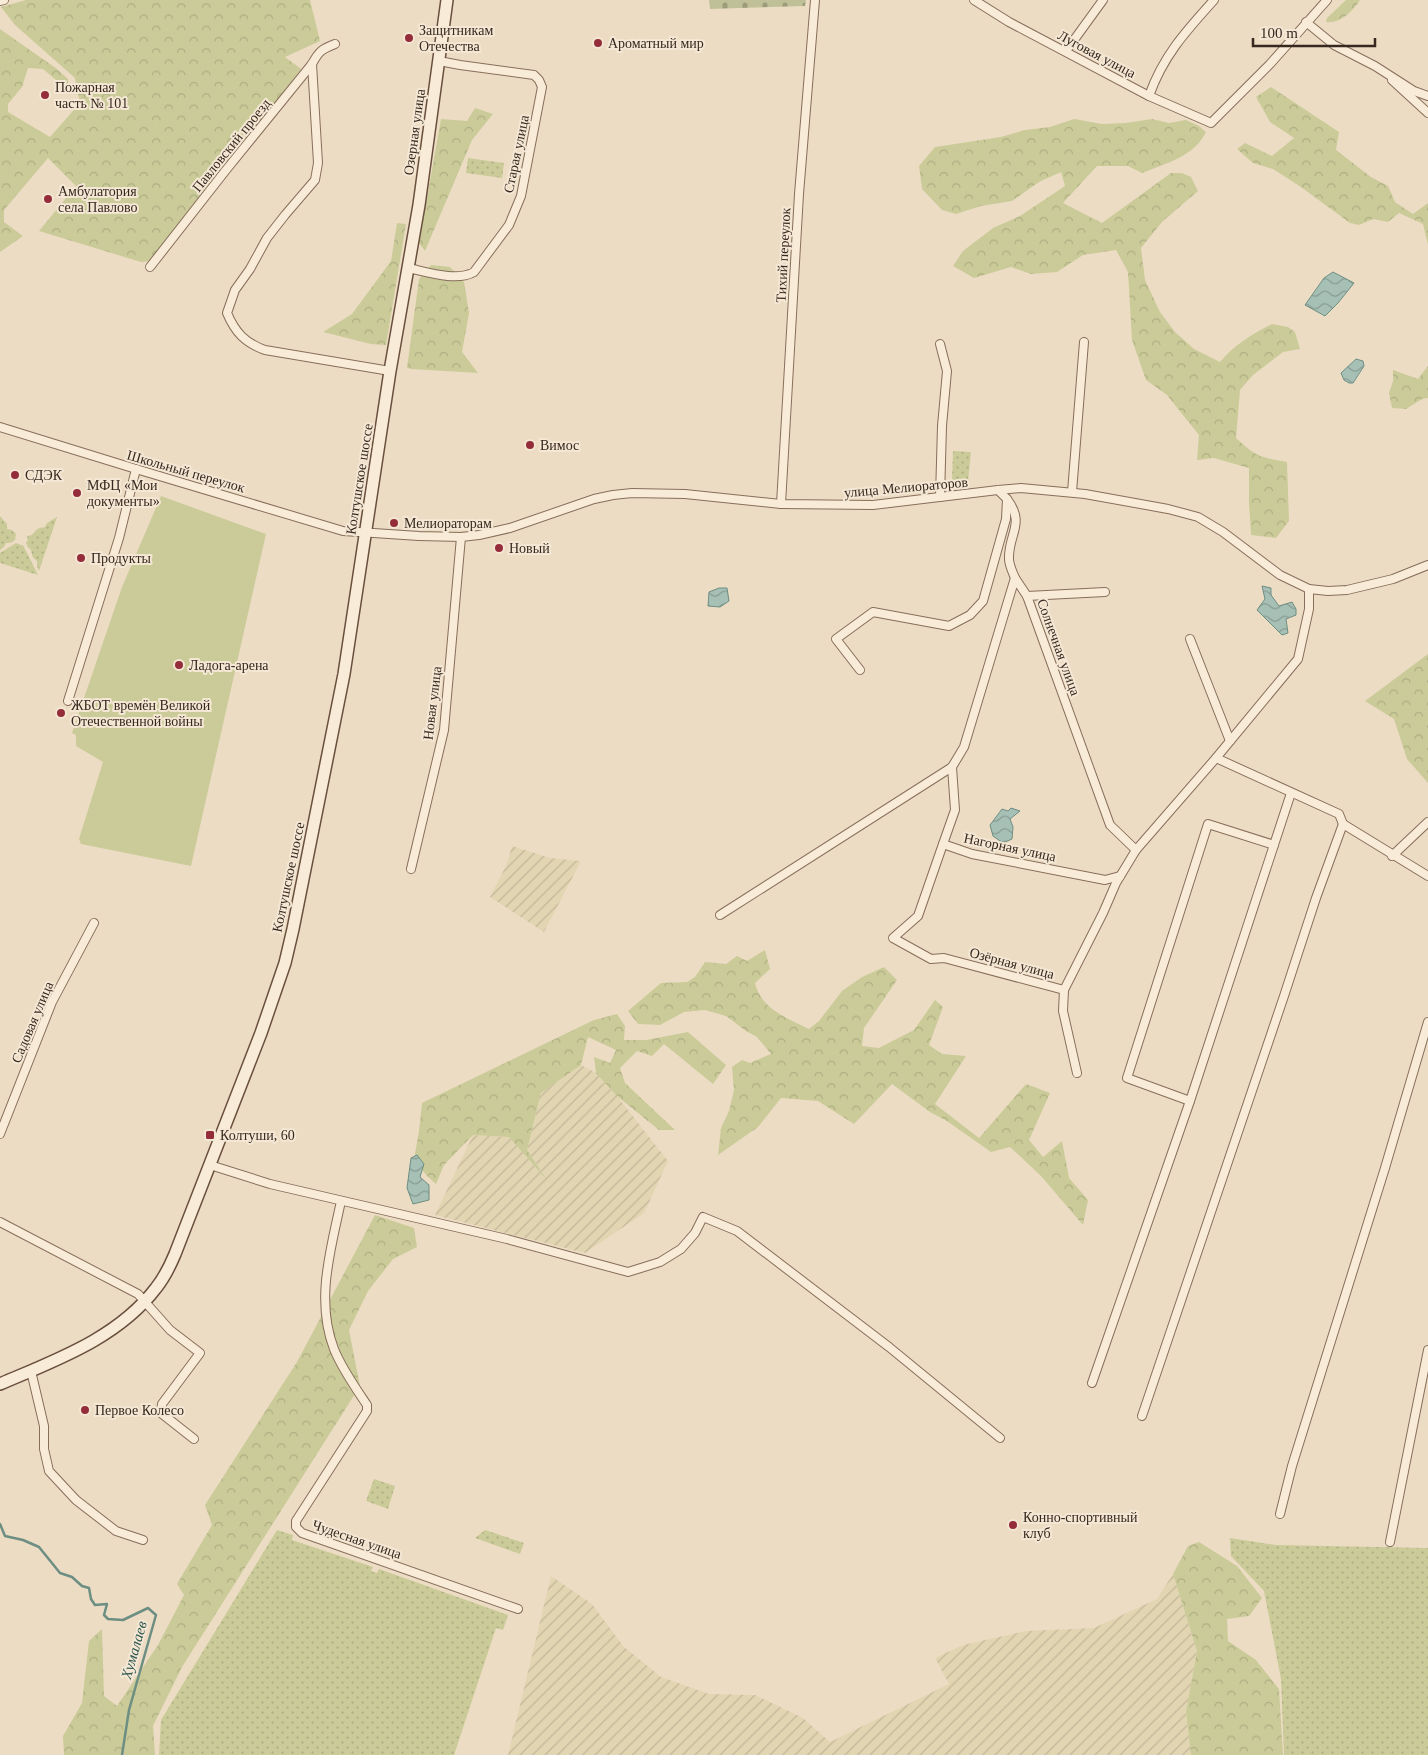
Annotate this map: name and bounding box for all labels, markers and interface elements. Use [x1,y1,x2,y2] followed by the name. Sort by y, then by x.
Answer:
[1253,15,1376,47] scale bar
[419,23,493,54] place label: Защитникам Отечества
[1260,25,1298,41] text: 100 m
[1055,28,1139,82] street label: Луговая улица
[403,32,415,44] marker: Защитникам Отечества
[608,36,704,51] place label: Ароматный мир
[592,37,604,49] marker: Ароматный мир
[55,80,128,111] place label: Пожарная часть № 101
[401,87,428,176] street label: Озерная улица
[39,89,51,101] marker: Пожарная часть № 101
[189,96,273,195] street label: Павловский проезд
[501,113,532,194] street label: Старая улица
[58,184,138,215] place label: Амбулатория села Павлово
[42,193,54,205] marker: Амбулатория села Павлово
[774,207,793,303] street label: Тихий переулок
[343,422,376,536] street label: Колтушское шоссе
[540,438,579,453] place label: Вимос
[524,439,536,451] marker: Вимос
[125,447,247,496] street label: Школьный переулок
[25,468,63,483] place label: СДЭК
[9,469,21,481] marker: СДЭК
[843,475,969,500] street label: улица Мелиораторов
[87,478,160,509] place label: МФЦ «Мои документы»
[71,487,83,499] marker: МФЦ «Мои документы»
[404,516,492,531] place label: Мелиораторам
[388,517,400,529] marker: Мелиораторам
[509,541,550,556] place label: Новый
[493,542,505,554] marker: Новый
[91,551,152,566] place label: Продукты
[75,552,87,564] marker: Продукты
[1034,597,1083,698] street label: Солнечная улица
[189,658,269,673] place label: Ладога-арена
[173,659,185,671] marker: Ладога-арена
[421,665,445,741] street label: Новая улица
[71,698,211,729] place label: ЖБОТ времён Великой Отечественной войны
[55,707,67,719] marker: ЖБОТ времён Великой Отечественной войны
[269,821,307,934] street label: Колтушское шоссе
[962,830,1058,865] street label: Нагорная улица
[968,945,1057,982] street label: Озёрная улица
[9,979,57,1065] street label: Садовая улица
[220,1128,295,1143] place label: Колтуши, 60
[204,1129,216,1141] marker: Колтуши, 60
[95,1403,184,1418] place label: Первое Колесо
[79,1404,91,1416] marker: Первое Колесо
[1023,1510,1138,1541] place label: Конно-спортивный клуб
[310,1517,404,1562] street label: Чудесная улица
[1007,1519,1019,1531] marker: Конно-спортивный клуб
[118,1619,150,1682] water label: Хумалаев

